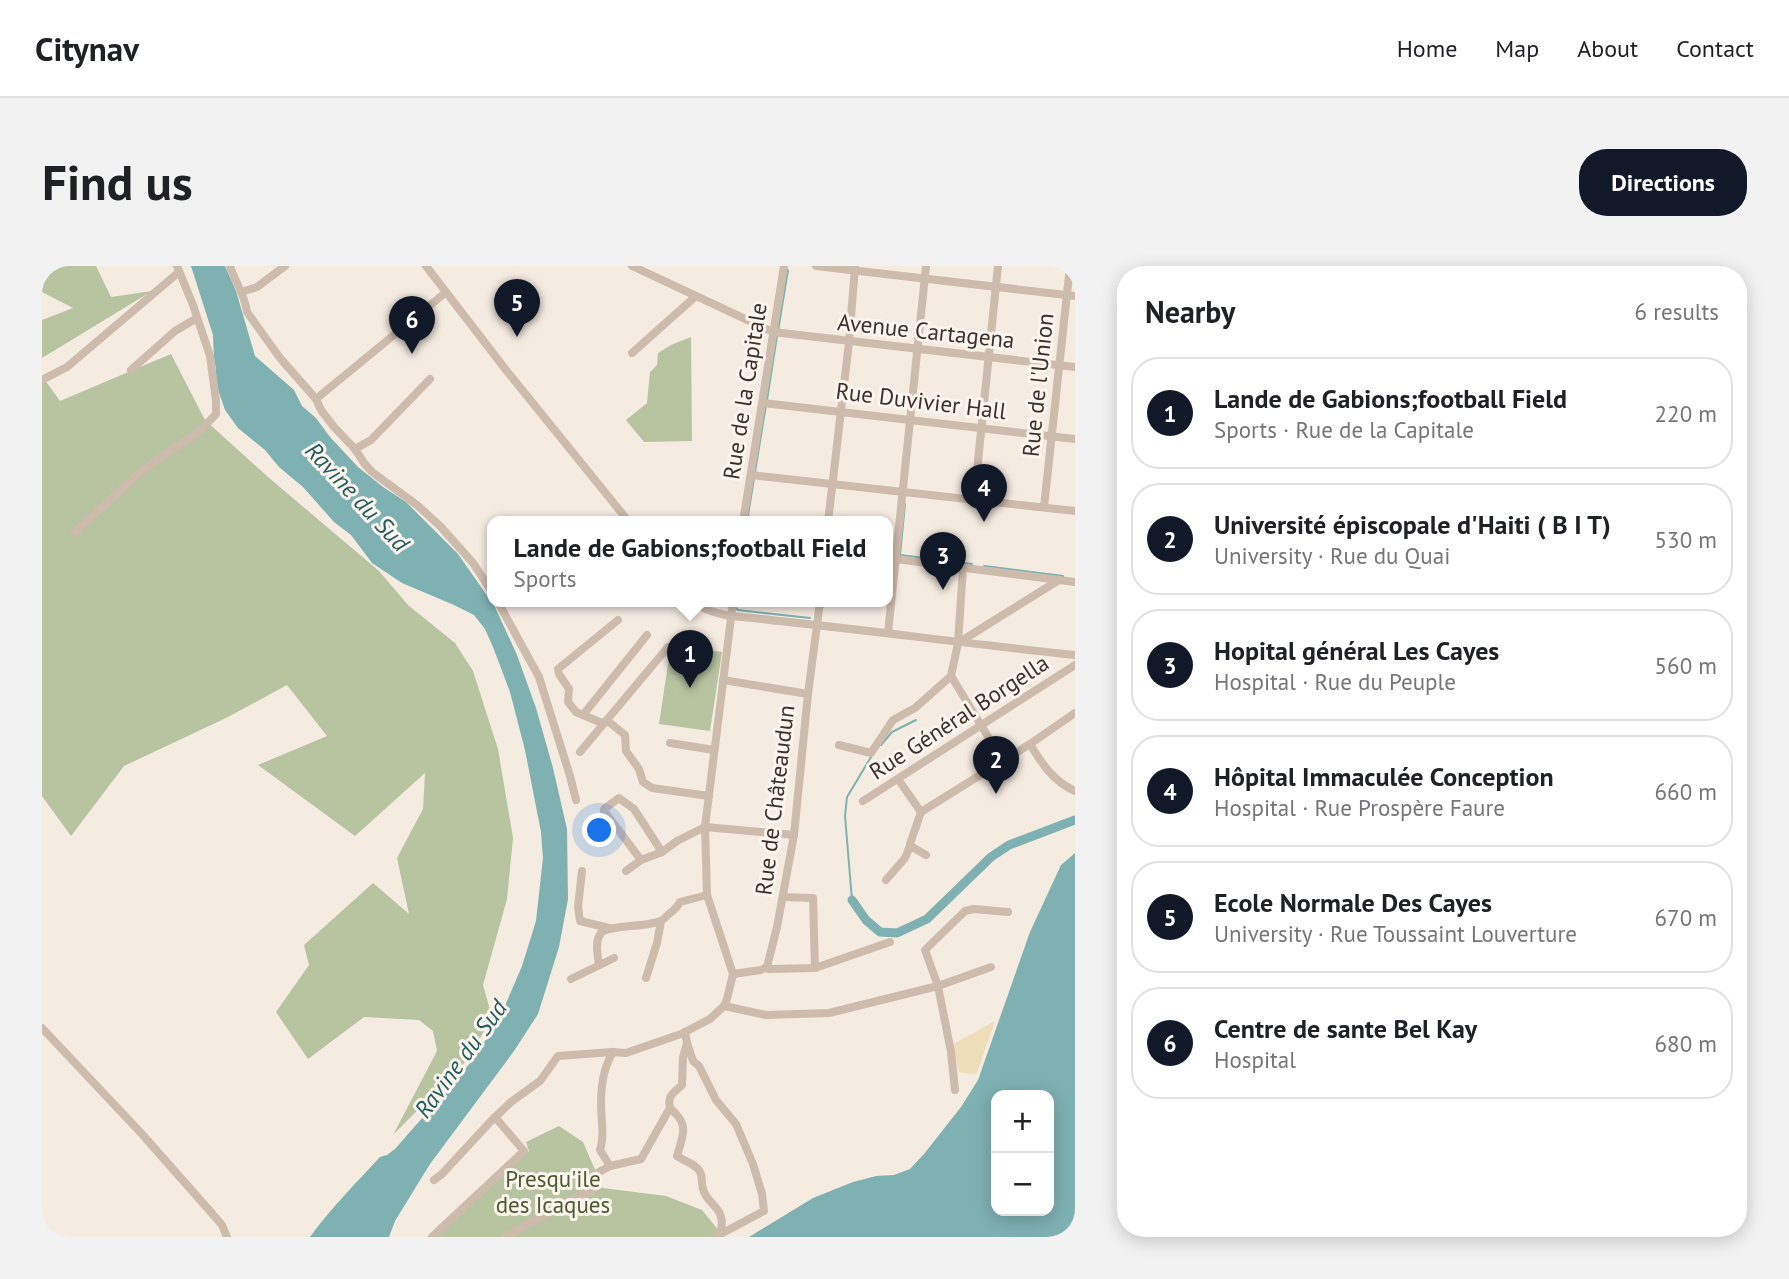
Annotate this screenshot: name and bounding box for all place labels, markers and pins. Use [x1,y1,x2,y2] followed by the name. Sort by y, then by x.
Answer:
[494,279,540,337] pin: 5
[389,296,435,354] pin: 6
[961,464,1007,522] pin: 4
[920,532,966,590] pin: 3
[667,630,713,688] pin: 1
[973,736,1019,794] pin: 2

